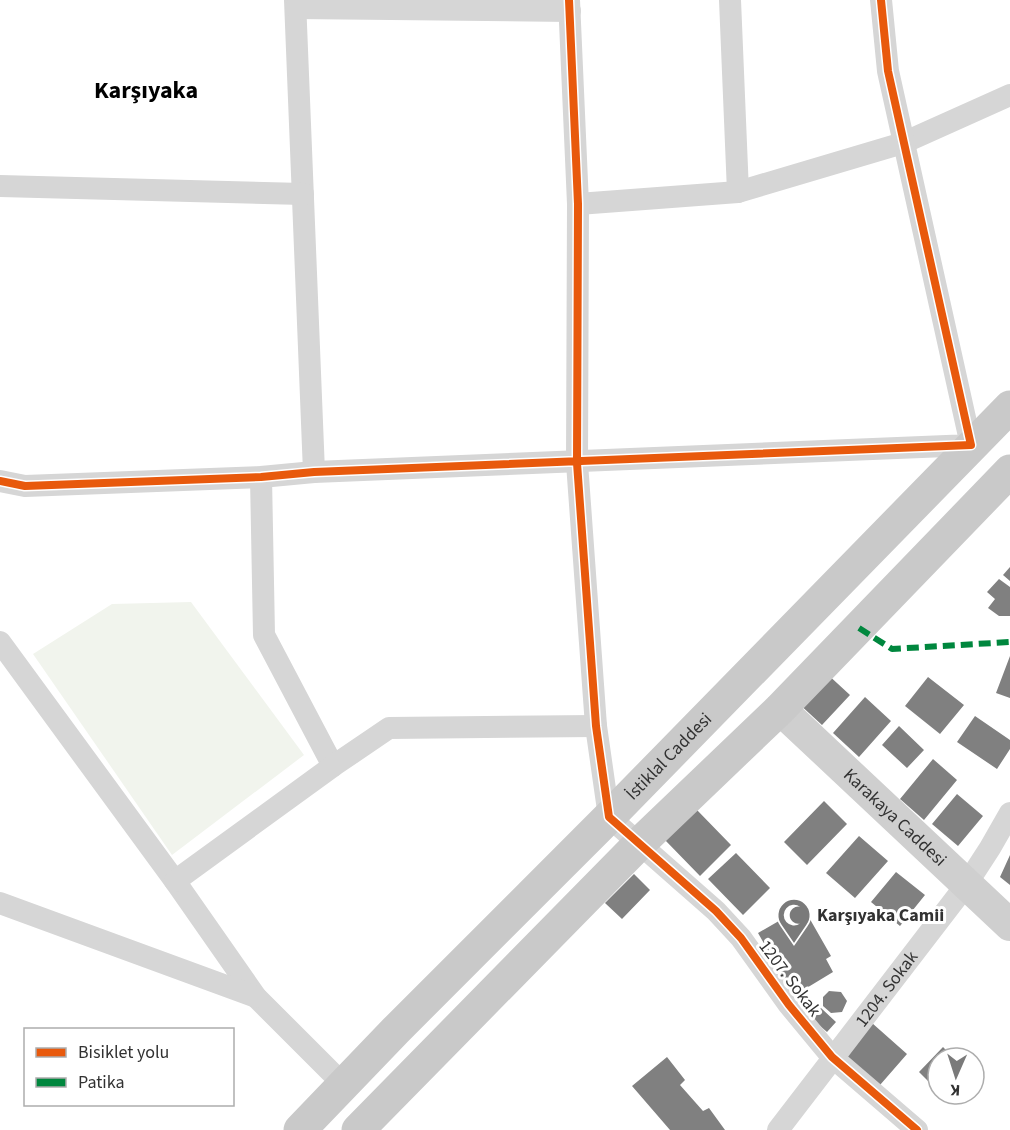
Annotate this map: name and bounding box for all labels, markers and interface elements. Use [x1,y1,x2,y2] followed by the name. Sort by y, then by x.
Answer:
[94,73,198,108] district label: Karşıyaka
[620,707,718,806] street label: İstiklal Caddesi
[838,763,952,872] street label: Karakaya Caddesi
[776,897,812,944] mosque icon: Karşıyaka Camii
[817,903,944,928] place label: Karşıyaka Camii
[753,935,827,1022] street label: 1207. Sokak
[849,946,924,1032] street label: 1204. Sokak
[24,1028,234,1106] legend
[78,1040,169,1065] text: Bisiklet yolu
[926,1046,986,1106] north arrow
[78,1070,125,1095] text: Patika
[950,1079,961,1101] text: K

